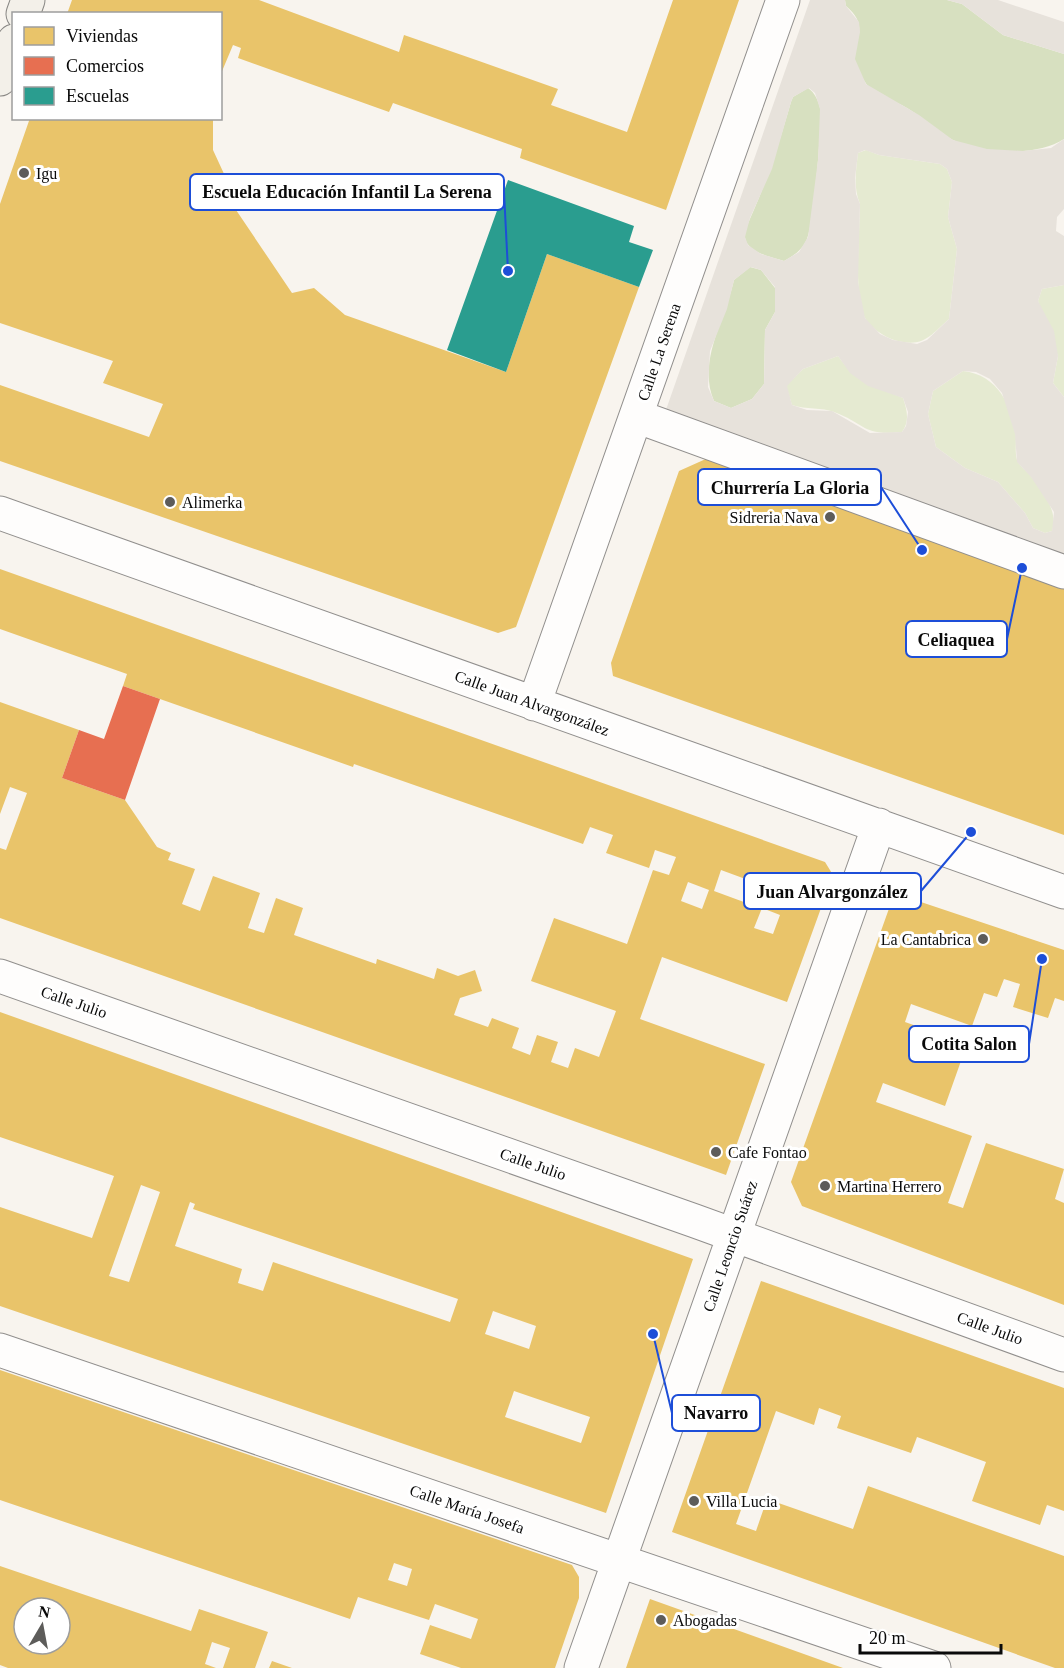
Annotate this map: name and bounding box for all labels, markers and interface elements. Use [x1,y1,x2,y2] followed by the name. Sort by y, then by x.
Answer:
[12,12,222,120] legend
[66,26,138,46] text: Viviendas
[66,56,144,76] text: Comercios
[66,86,129,106] text: Escuelas
[36,165,57,183] place label: Igu
[17,166,31,180] marker: Igu
[190,174,504,210] callout: Escuela Educación Infantil La Serena
[202,182,492,202] text: Escuela Educación Infantil La Serena
[634,301,684,403] street label: Calle La Serena
[698,469,881,505] callout: Churrería La Gloria
[711,478,869,498] text: Churrería La Gloria
[182,494,242,511] place label: Alimerka
[163,495,177,509] marker: Alimerka
[730,509,818,526] place label: Sidreria Nava
[823,510,837,524] marker: Sidreria Nava
[906,621,1007,657] callout: Celiaquea
[917,630,995,650] text: Celiaquea
[452,667,612,740] street label: Calle Juan Alvargonzález
[744,873,921,909] callout: Juan Alvargonzález
[756,882,908,902] text: Juan Alvargonzález
[881,931,971,948] place label: La Cantabrica
[976,932,990,946] marker: La Cantabrica
[39,983,109,1021] street label: Calle Julio
[909,1026,1029,1062] callout: Cotita Salon
[921,1034,1017,1054] text: Cotita Salon
[728,1144,807,1161] place label: Cafe Fontao
[498,1145,568,1183] street label: Calle Julio
[709,1145,723,1159] marker: Cafe Fontao
[700,1178,760,1314] street label: Calle Leoncio Suárez
[837,1178,941,1195] place label: Martina Herrero
[818,1179,832,1193] marker: Martina Herrero
[955,1308,1025,1348] street label: Calle Julio
[672,1395,760,1431] callout: Navarro
[684,1403,748,1423] text: Navarro
[408,1481,526,1537] street label: Calle María Josefa
[706,1493,777,1510] place label: Villa Lucia
[687,1494,701,1508] marker: Villa Lucia
[12,1596,72,1656] north arrow
[37,1602,52,1621] text: N
[673,1612,737,1630] place label: Abogadas
[654,1613,668,1627] marker: Abogadas
[860,1617,1001,1655] scale bar
[869,1628,906,1648] text: 20 m

